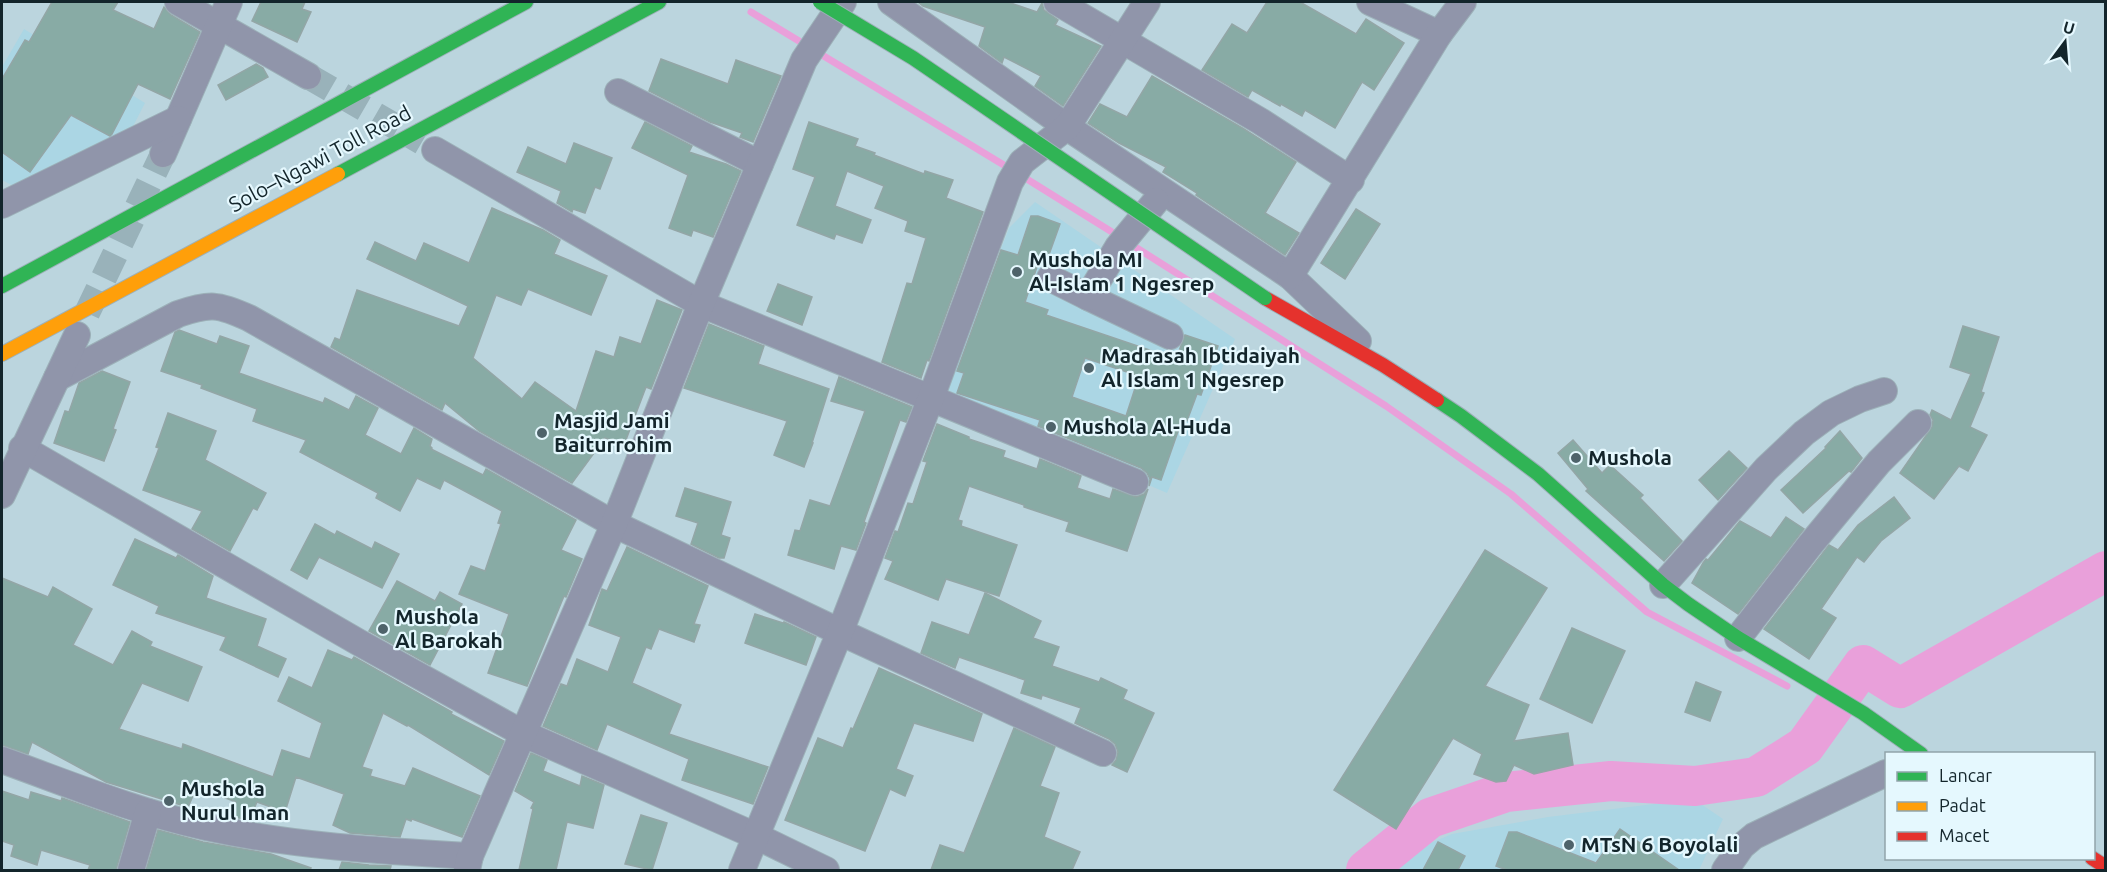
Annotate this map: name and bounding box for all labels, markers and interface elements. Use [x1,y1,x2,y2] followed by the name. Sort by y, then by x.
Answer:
[2035,12,2095,72] north arrow
[2061,17,2077,38] text: U
[224,100,415,216] street label: Solo–Ngawi Toll Road
[1029,247,1214,295] place label: Mushola MI Al-Islam 1 Ngesrep
[1010,265,1024,279] marker: Mushola MI Al-Islam 1 Ngesrep
[1101,343,1300,391] place label: Madrasah Ibtidaiyah Al Islam 1 Ngesrep
[1082,361,1096,375] marker: Madrasah Ibtidaiyah Al Islam 1 Ngesrep
[554,408,672,456] place label: Masjid Jami Baiturrohim
[1063,414,1231,438] place label: Mushola Al-Huda
[1044,420,1058,434] marker: Mushola Al-Huda
[535,426,549,440] marker: Masjid Jami Baiturrohim
[1588,445,1672,469] place label: Mushola
[1569,451,1583,465] marker: Mushola
[395,604,503,652] place label: Mushola Al Barokah
[376,622,390,636] marker: Mushola Al Barokah
[1885,752,2095,860] legend
[1939,765,1992,785] text: Lancar
[181,776,289,824] place label: Mushola Nurul Iman
[162,794,176,808] marker: Mushola Nurul Iman
[1939,795,1986,815] text: Padat
[1939,825,1989,845] text: Macet
[1581,832,1738,856] place label: MTsN 6 Boyolali
[1562,838,1576,852] marker: MTsN 6 Boyolali

